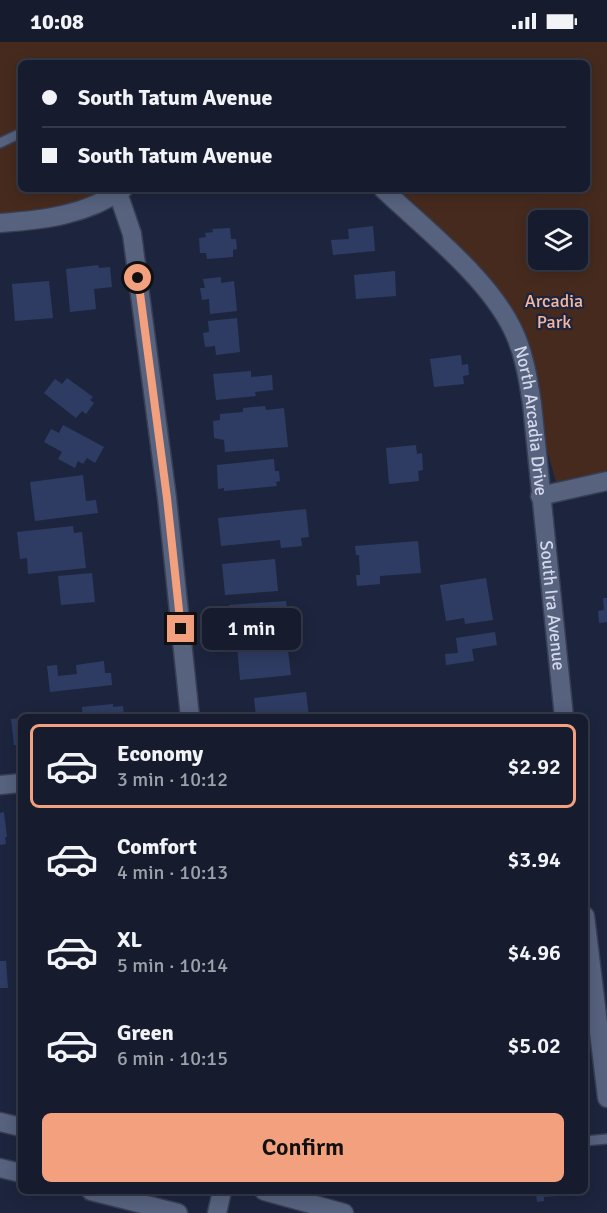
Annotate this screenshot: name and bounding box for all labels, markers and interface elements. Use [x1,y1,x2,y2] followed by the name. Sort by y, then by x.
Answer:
[30,8,84,35] text: 10:08
[78,84,272,111] text: South Tatum Avenue
[78,142,272,169] text: South Tatum Avenue
[528,210,588,270] map controls
[528,210,588,270] button: layers
[124,264,151,291] route start
[525,290,583,333] park label: Arcadia Park
[509,343,552,497] street label: North Arcadia Drive
[535,539,570,671] street label: South Ira Avenue
[202,608,301,650] callout: 1 min
[167,615,194,642] route end
[228,616,275,641] text: 1 min
[45,739,99,793] icon: car
[117,740,203,767] text: Economy
[507,753,561,780] text: $2.92
[117,767,228,792] text: 3 min · 10:12
[45,832,99,886] icon: car
[117,833,197,860] text: Comfort
[507,846,561,873] text: $3.94
[117,860,228,885] text: 4 min · 10:13
[45,925,99,979] icon: car
[117,926,142,953] text: XL
[507,939,561,966] text: $4.96
[117,953,228,978] text: 5 min · 10:14
[45,1018,99,1072] icon: car
[117,1019,174,1046] text: Green
[507,1032,561,1059] text: $5.02
[117,1046,228,1071] text: 6 min · 10:15
[42,1113,564,1182] button: Confirm

